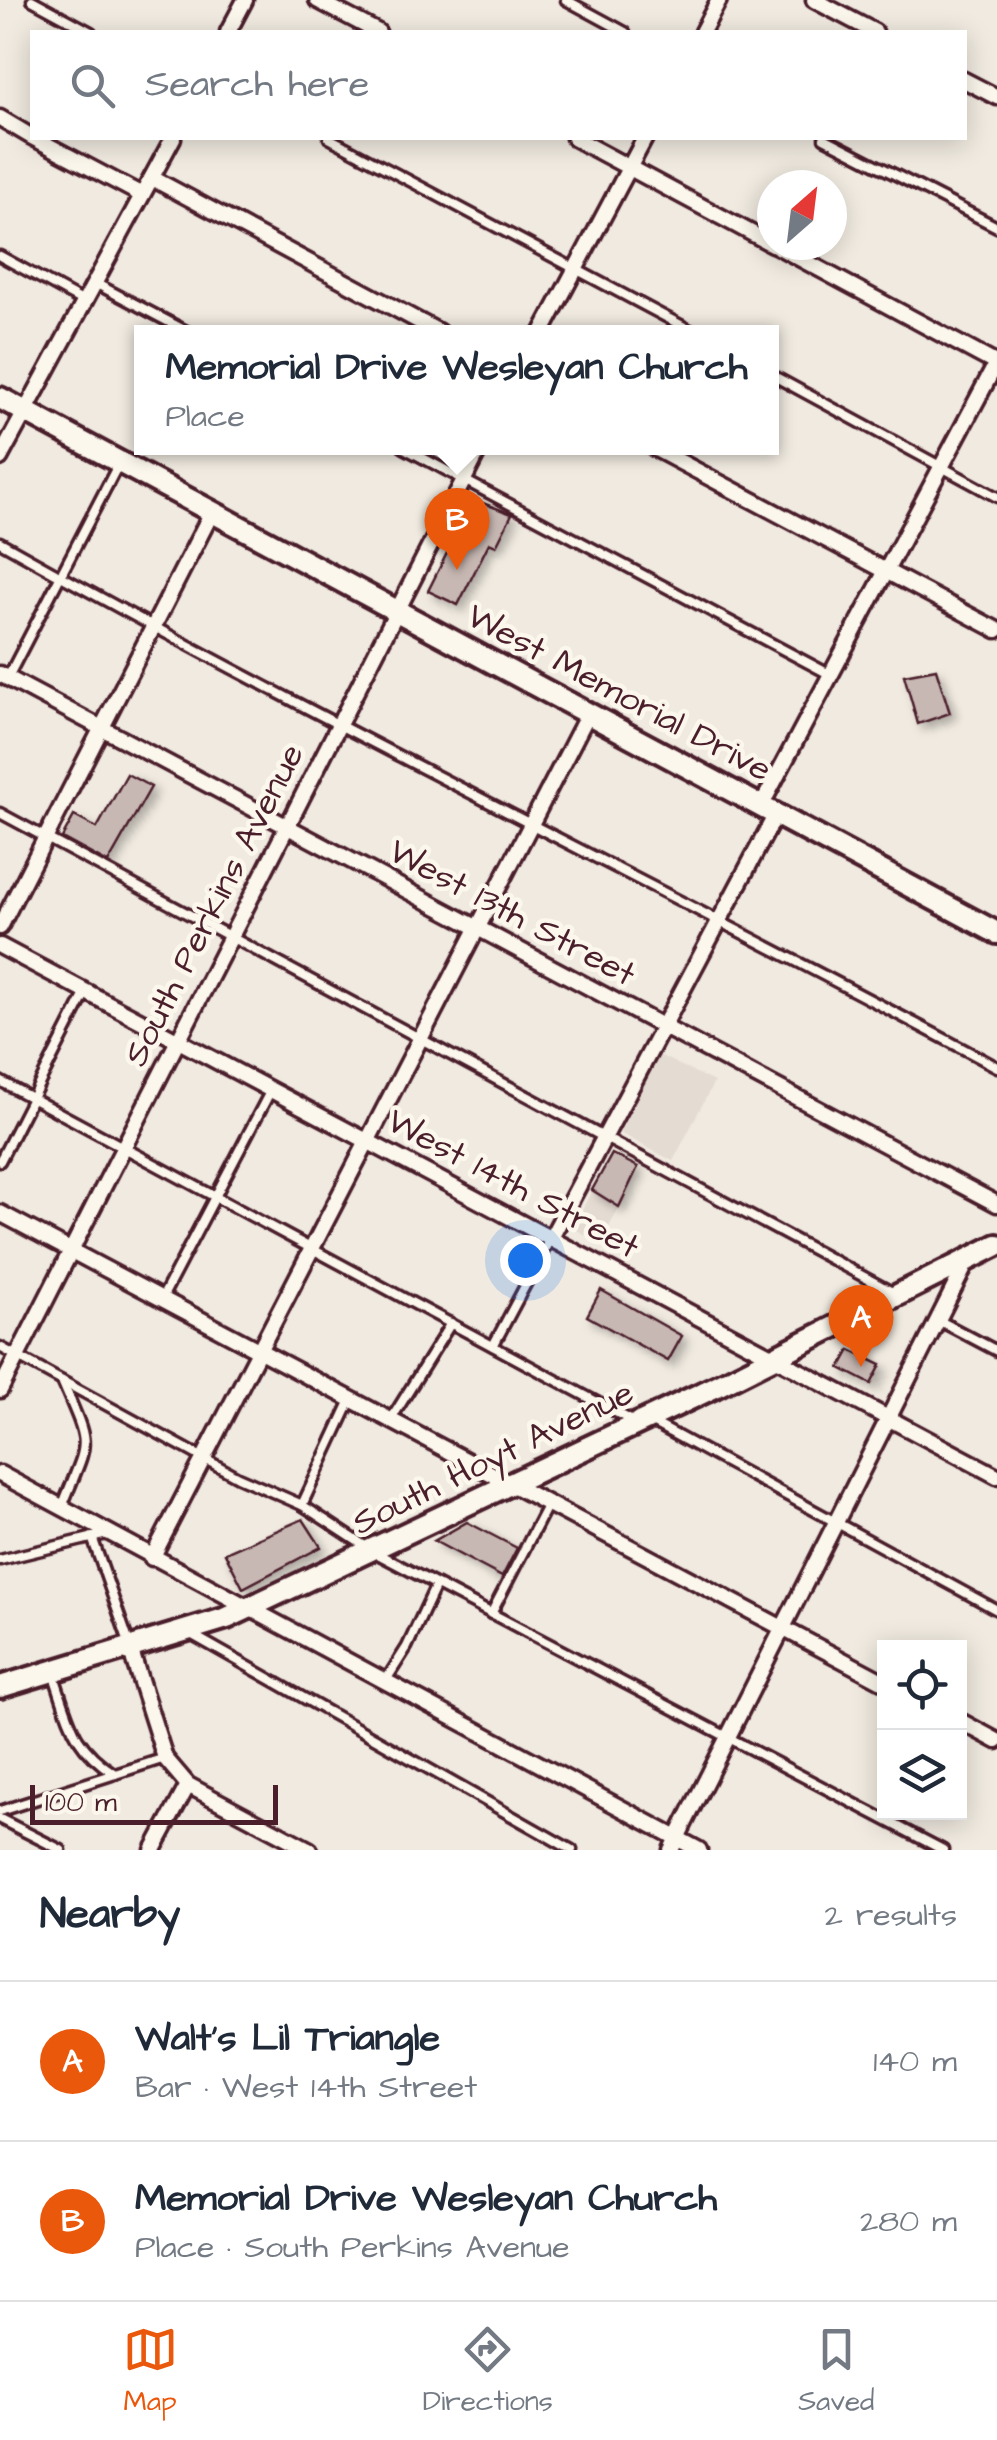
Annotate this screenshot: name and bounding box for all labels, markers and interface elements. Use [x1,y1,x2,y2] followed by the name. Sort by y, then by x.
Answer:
[30,30,967,140] search box
[65,58,120,113] icon: search
[145,59,369,111] text: Search here
[757,170,847,260] north arrow
[134,325,779,455] popup
[165,342,748,394] text: Memorial Drive Wesleyan Church
[165,394,245,439] text: Place
[424,488,490,570] pin: B
[458,592,780,794] street label: West Memorial Drive
[111,735,317,1075] street label: South Perkins Avenue
[380,827,644,999] street label: West 13th Street
[378,1097,648,1271] street label: West 14th Street
[500,1235,551,1286] your location
[828,1284,894,1367] pin: A
[344,1369,642,1548] street label: South Hoyt Avenue
[877,1640,967,1820] map controls
[877,1640,967,1730] button: locate
[877,1730,967,1820] button: layers
[30,1780,278,1824] scale bar
[45,1783,117,1822] text: 100 m
[40,1886,180,1944] text: Nearby
[825,1893,957,1938] text: 2 results
[135,2013,440,2065] text: Walt's Lil Triangle
[62,2039,83,2084] text: A
[873,2039,957,2084] text: 140 m
[135,2065,477,2110] text: Bar · West 14th Street
[135,2173,717,2225] text: Memorial Drive Wesleyan Church
[61,2199,84,2244] text: B
[860,2199,957,2244] text: 280 m
[135,2225,570,2270] text: Place · South Perkins Avenue
[123,2322,178,2421] tab: Map
[423,2322,553,2421] tab: Directions
[798,2322,874,2421] tab: Saved

